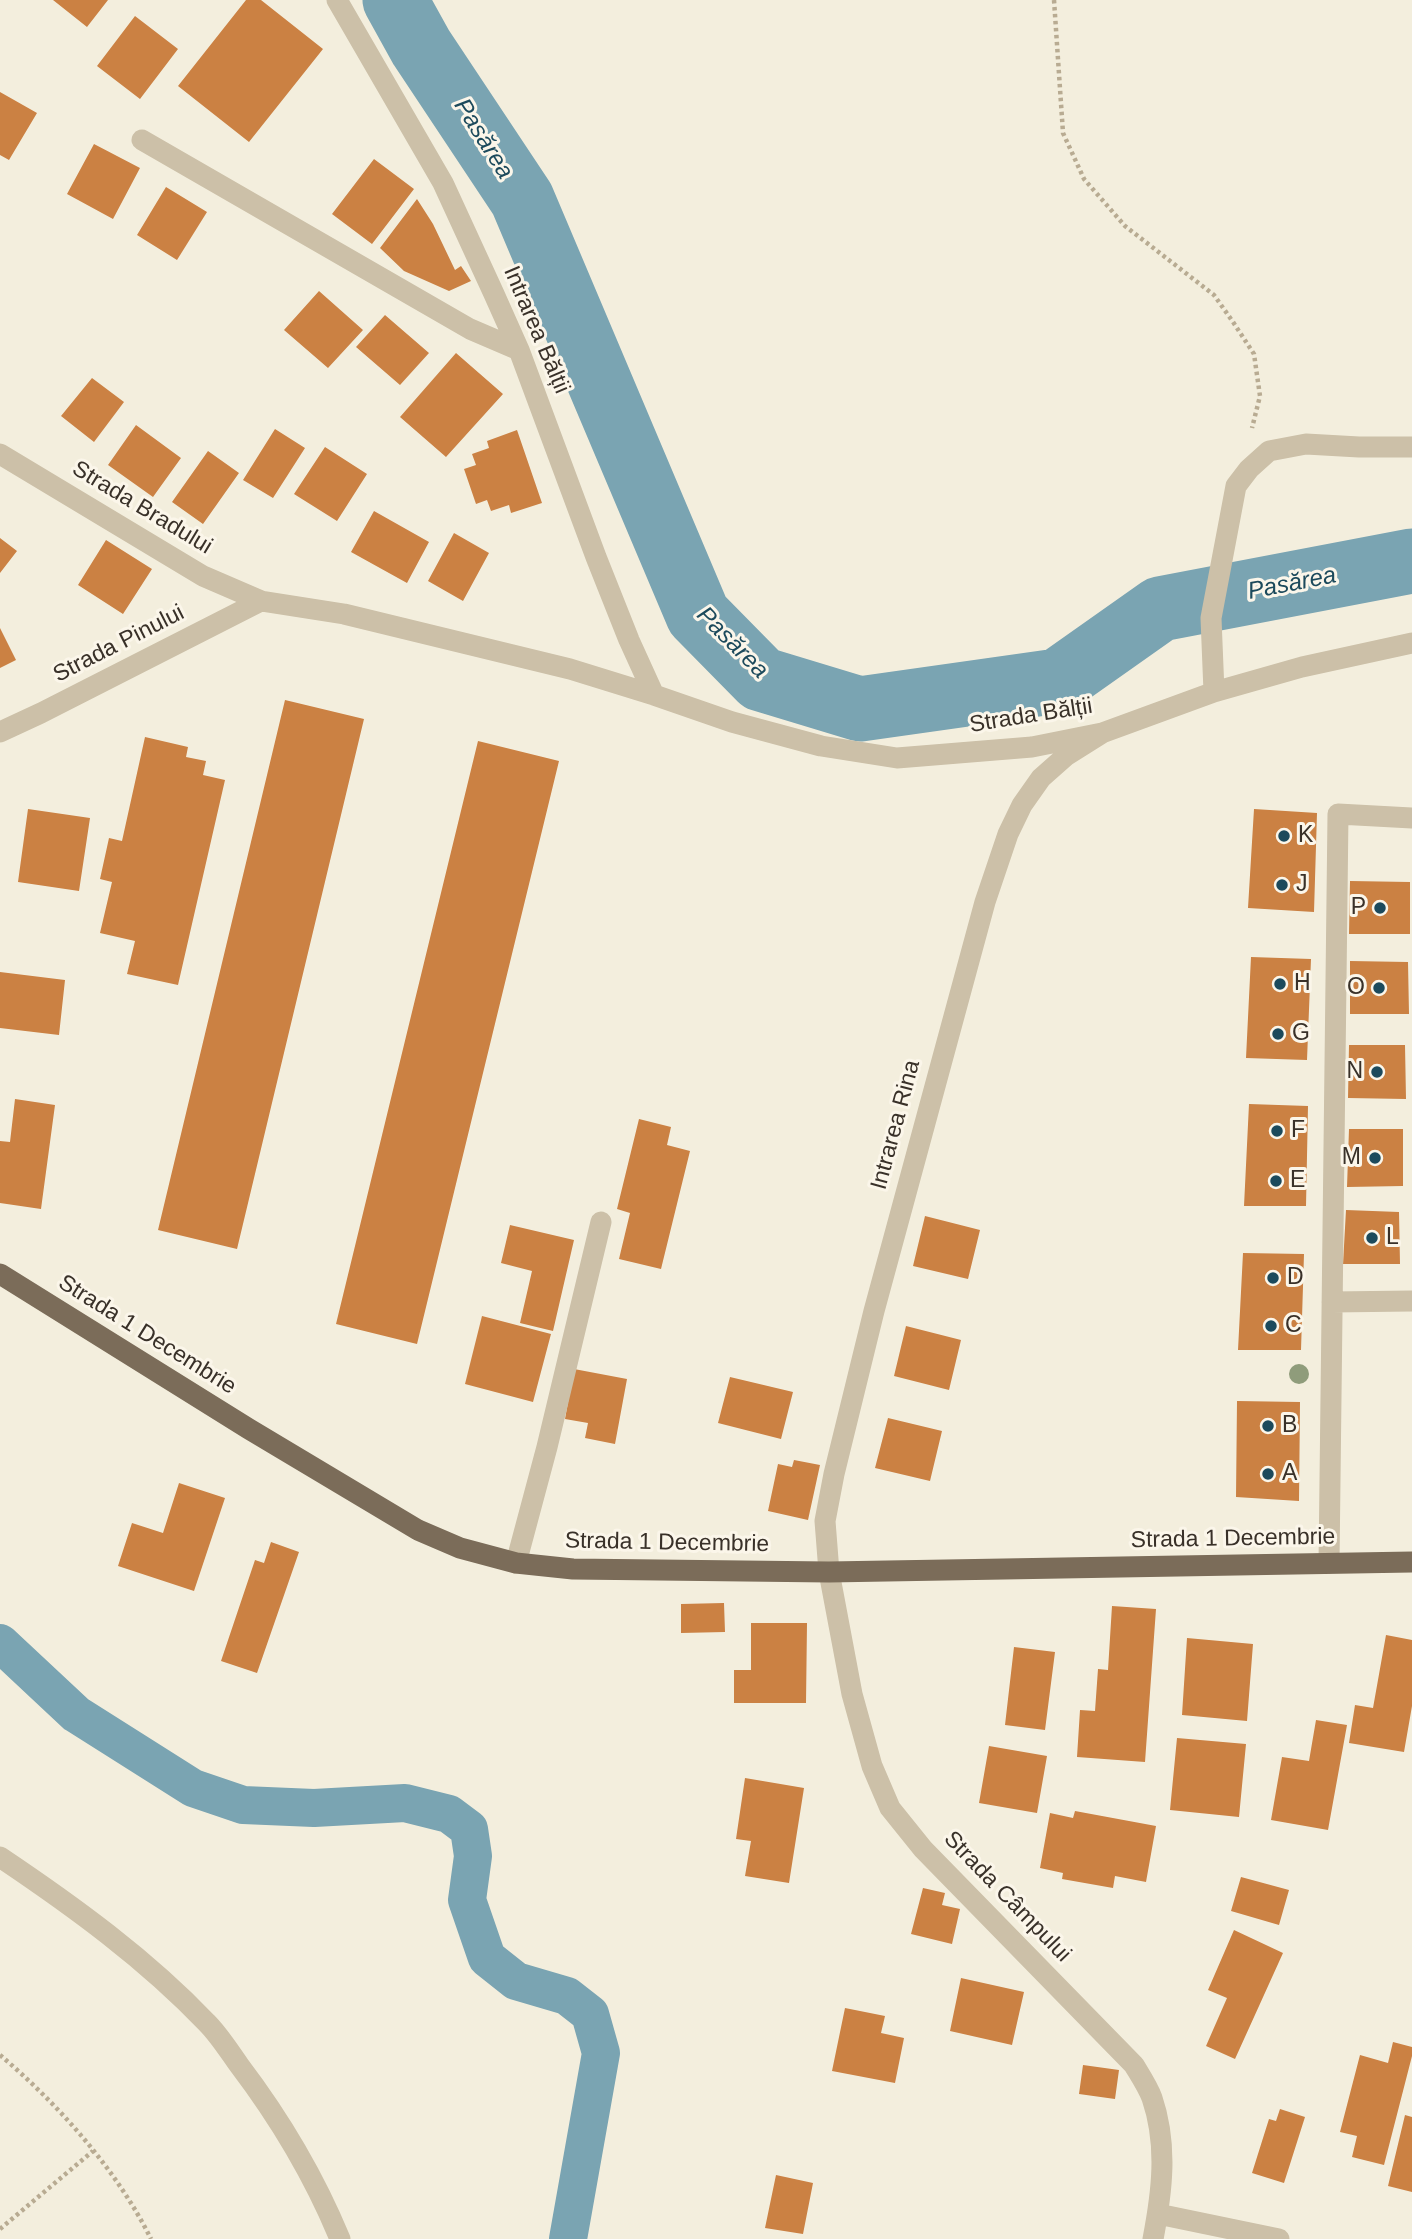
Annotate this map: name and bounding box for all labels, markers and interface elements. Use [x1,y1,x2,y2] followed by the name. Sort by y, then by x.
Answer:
[447,93,519,185] water label: Pasărea
[497,262,575,398] street label: Intrarea Bălții
[67,455,217,561] street label: Strada Bradului
[1245,561,1339,607] water label: Pasărea
[49,599,189,689] street label: Strada Pinului
[690,601,774,685] water label: Pasărea
[968,693,1094,739] street label: Strada Bălții
[1298,822,1313,850] place label: K
[1276,828,1292,844] marker: K
[1296,871,1308,899] place label: J
[1274,877,1290,893] marker: J
[1351,894,1366,922] place label: P
[1372,900,1388,916] marker: P
[1294,970,1311,998] place label: H
[1347,974,1365,1002] place label: O
[1272,976,1288,992] marker: H
[1371,980,1387,996] marker: O
[1292,1020,1310,1048] place label: G
[1270,1026,1286,1042] marker: G
[865,1057,927,1193] street label: Intrarea Rina
[1346,1058,1363,1086] place label: N
[1369,1064,1385,1080] marker: N
[1291,1117,1305,1145] place label: F
[1269,1123,1285,1139] marker: F
[1342,1144,1361,1172] place label: M
[1367,1150,1383,1166] marker: M
[1290,1167,1305,1195] place label: E
[1268,1173,1284,1189] marker: E
[1386,1224,1399,1252] place label: L
[1364,1230,1380,1246] marker: L
[1287,1264,1304,1292] place label: D
[53,1269,241,1401] street label: Strada 1 Decembrie
[1265,1270,1281,1286] marker: D
[1285,1312,1302,1340] place label: C
[1263,1318,1279,1334] marker: C
[1282,1412,1297,1440] place label: B
[1260,1418,1276,1434] marker: B
[1282,1460,1297,1488] place label: A
[1260,1466,1276,1482] marker: A
[1131,1523,1335,1555] street label: Strada 1 Decembrie
[565,1527,769,1559] street label: Strada 1 Decembrie
[938,1826,1076,1968] street label: Strada Câmpului

